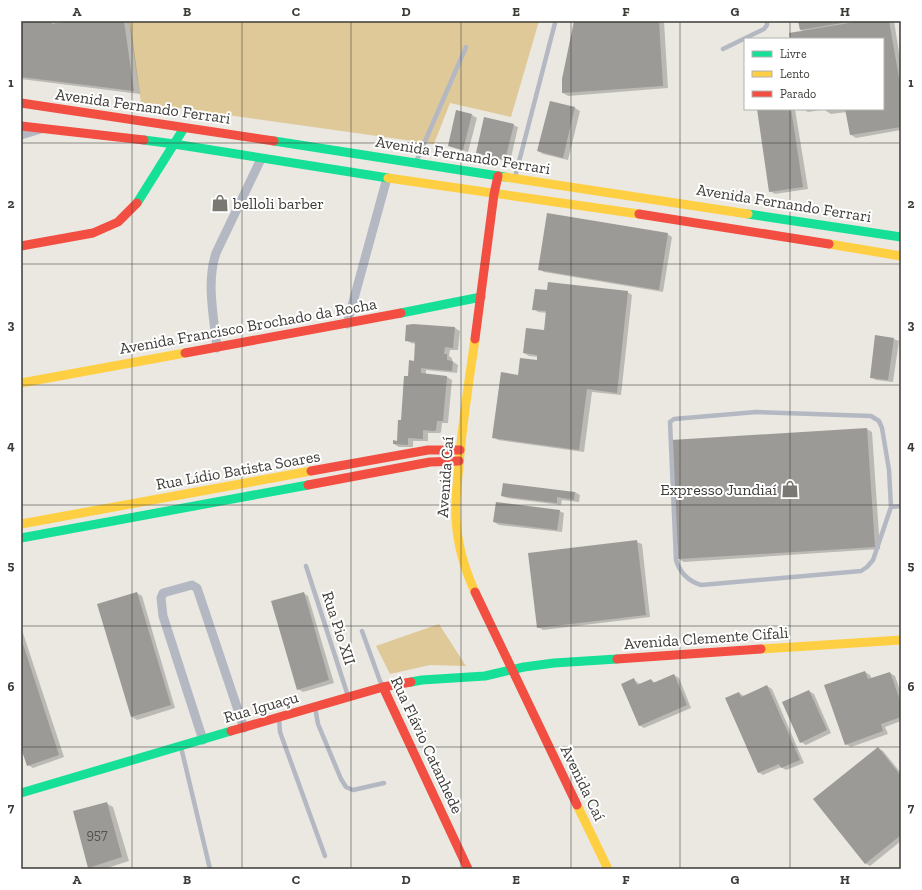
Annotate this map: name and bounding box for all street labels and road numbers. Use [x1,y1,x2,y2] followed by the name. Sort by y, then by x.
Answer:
[54,84,232,128] street label: Avenida Fernando Ferrari
[374,132,552,178] street label: Avenida Fernando Ferrari
[695,180,873,226] street label: Avenida Fernando Ferrari
[118,294,378,358] street label: Avenida Francisco Brochado da Rocha
[433,435,457,518] street label: Avenida Caí
[154,446,322,494] street label: Rua Lídio Batista Soares
[318,589,360,667] street label: Rua Pio XII
[623,623,789,653] street label: Avenida Clemente Cifali
[387,673,467,817] street label: Rua Flávio Catanhede
[221,687,301,727] street label: Rua Iguaçu
[557,742,610,824] street label: Avenida Caí

